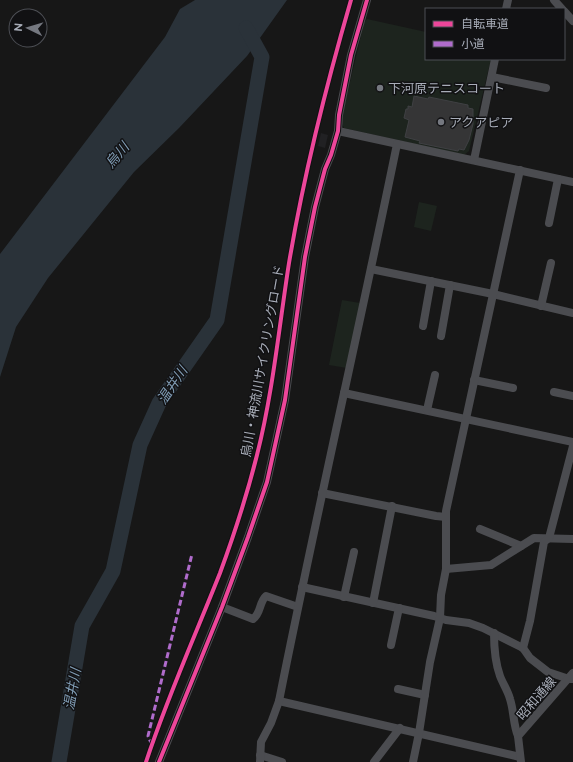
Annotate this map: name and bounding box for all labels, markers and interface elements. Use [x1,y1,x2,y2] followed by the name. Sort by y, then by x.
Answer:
[8,8,48,48] north arrow
[425,8,565,60] legend
[461,17,509,31] text: 自転車道
[12,22,25,32] text: N
[461,37,485,51] text: 小道
[388,81,505,96] place label: 下河原テニスコート
[375,83,385,93] marker: 下河原テニスコート
[449,115,513,130] place label: アクアピア
[436,117,446,127] marker: アクアピア
[102,138,133,171] water label: 烏川
[238,264,287,458] street label: 烏川・神流川サイクリングロード
[154,361,191,407] water label: 温井川
[60,665,84,711] water label: 温井川
[514,674,559,723] street label: 昭和通線

